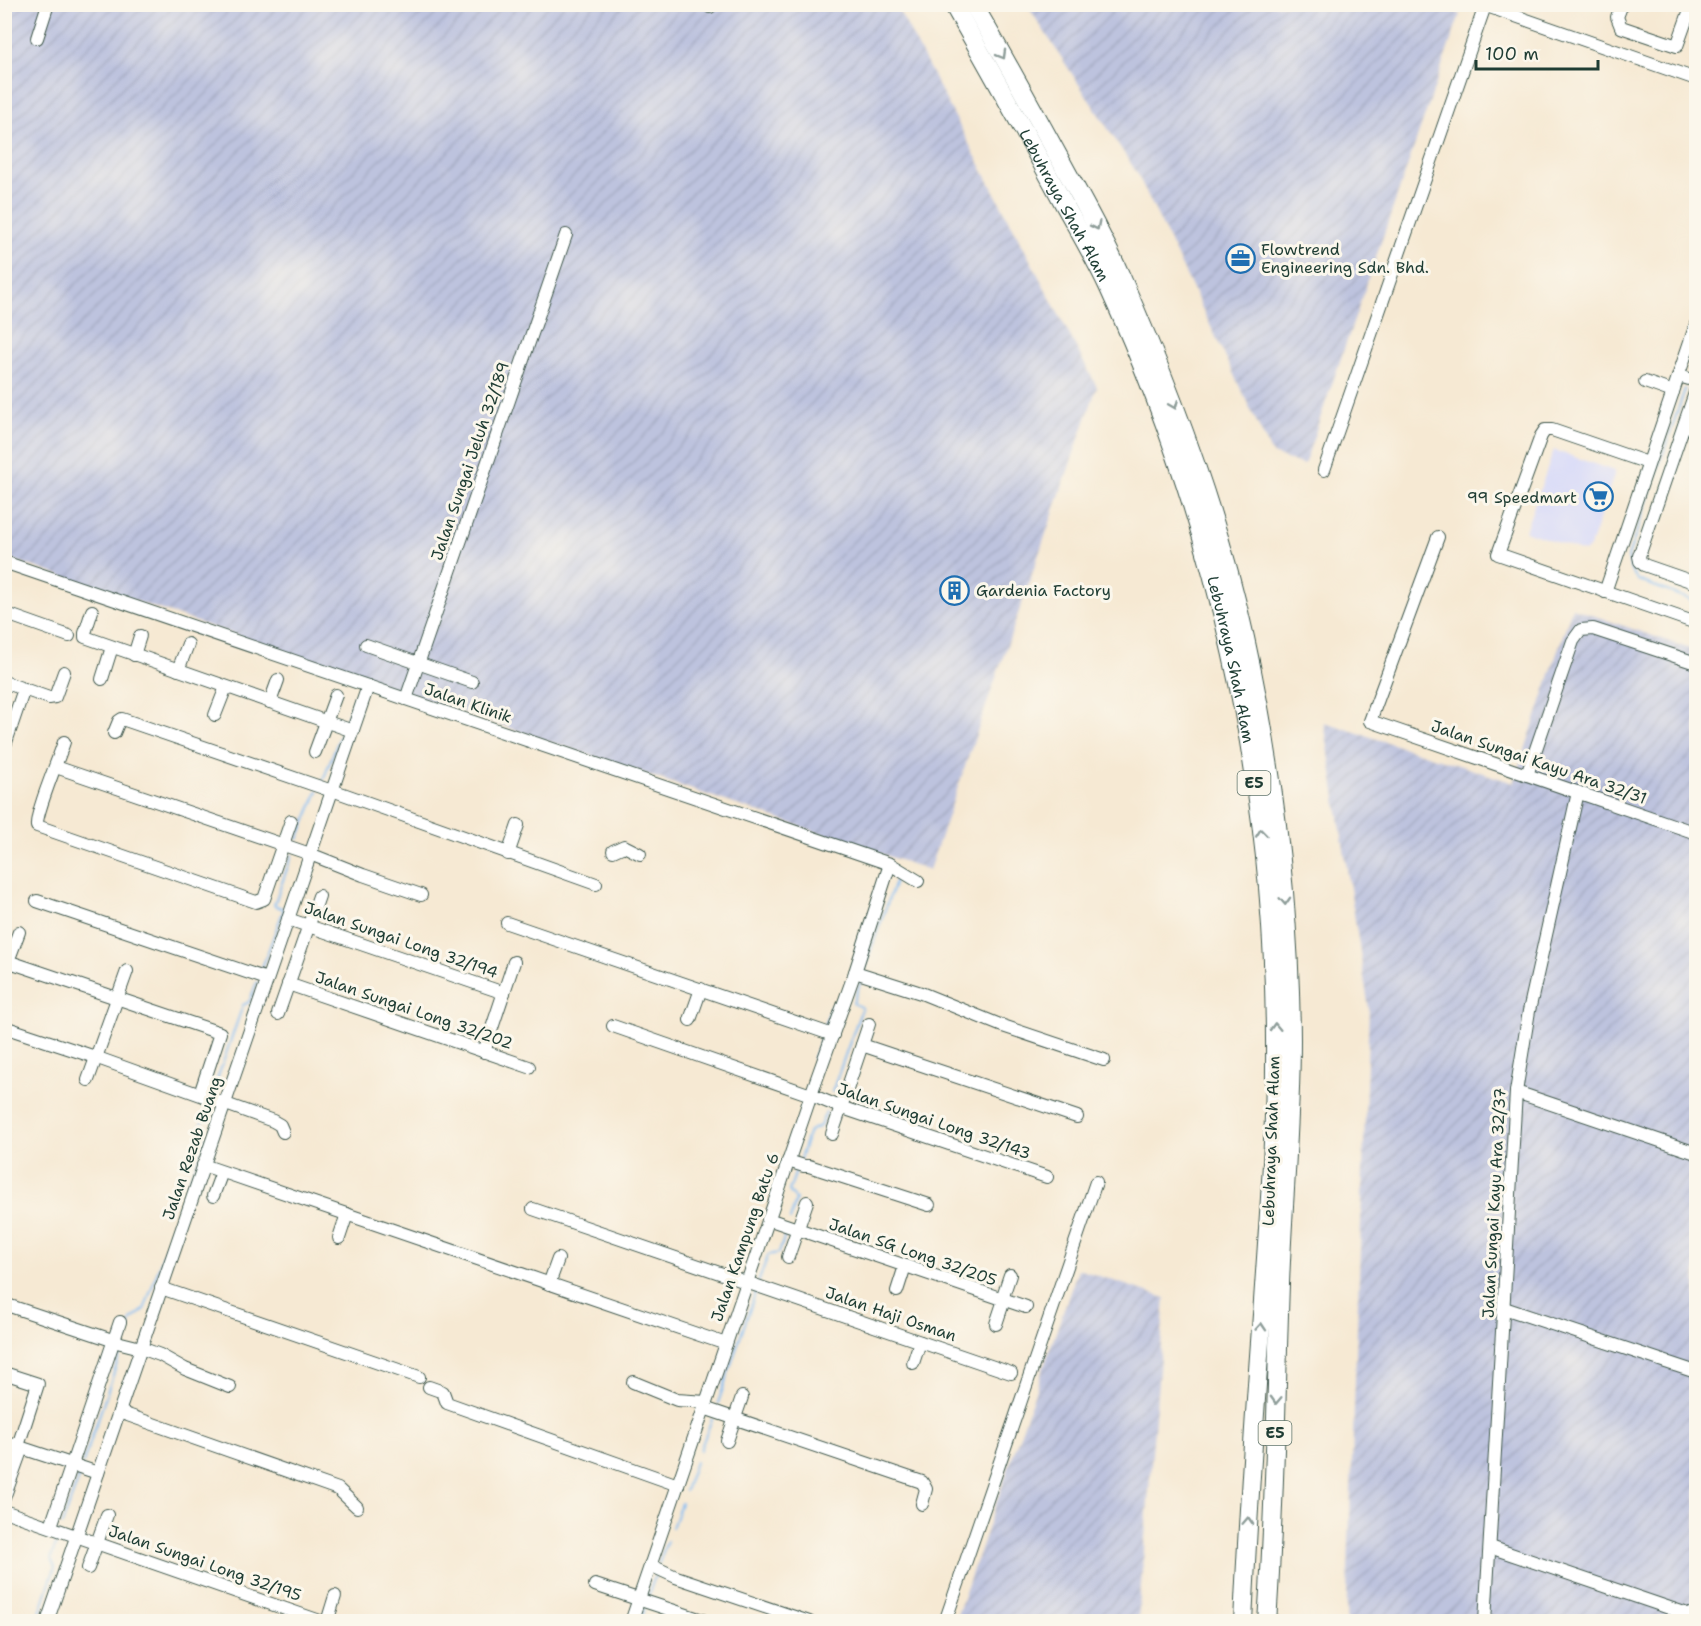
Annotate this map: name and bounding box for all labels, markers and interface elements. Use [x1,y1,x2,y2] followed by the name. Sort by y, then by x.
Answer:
[1476,33,1598,71] scale bar
[1485,42,1539,66] text: 100 m
[995,49,1007,59] one-way arrow
[1015,125,1115,285] street label: Lebuhraya Shah Alam
[1089,220,1100,231] one-way arrow
[1261,239,1429,278] place label: Flowtrend Engineering Sdn. Bhd.
[1224,242,1256,274] office icon: Flowtrend Engineering Sdn. Bhd.
[426,359,514,563] street label: Jalan Sungai Jeluh 32/189
[1167,399,1179,410] one-way arrow
[1582,481,1614,513] supermarket icon: 99 Speedmart
[1467,487,1577,508] place label: 99 Speedmart
[939,574,971,606] building icon: Gardenia Factory
[1203,574,1260,745] street label: Lebuhraya Shah Alam
[976,580,1111,601] place label: Gardenia Factory
[421,678,515,728] street label: Jalan Klinik
[1428,715,1650,809] street label: Jalan Sungai Kayu Ara 32/31
[1238,771,1270,795] road number: E5
[1255,828,1268,837] one-way arrow
[1278,896,1291,905] one-way arrow
[301,897,501,983] street label: Jalan Sungai Long 32/194
[312,966,516,1054] street label: Jalan Sungai Long 32/202
[1269,1022,1281,1031] one-way arrow
[1258,1055,1284,1227] street label: Lebuhraya Shah Alam
[158,1073,226,1223] street label: Jalan Rezab Buang
[835,1078,1033,1164] street label: Jalan Sungai Long 32/143
[1477,1087,1511,1319] street label: Jalan Sungai Kayu Ara 32/37
[706,1150,784,1324] street label: Jalan Kampung Batu 6
[826,1213,1000,1291] street label: Jalan SG Long 32/205
[823,1282,960,1346] street label: Jalan Haji Osman
[1254,1322,1267,1331] one-way arrow
[1270,1395,1282,1404] one-way arrow
[1258,1421,1292,1445] road number: E5
[1242,1517,1255,1526] one-way arrow
[106,1520,304,1606] street label: Jalan Sungai Long 32/195

